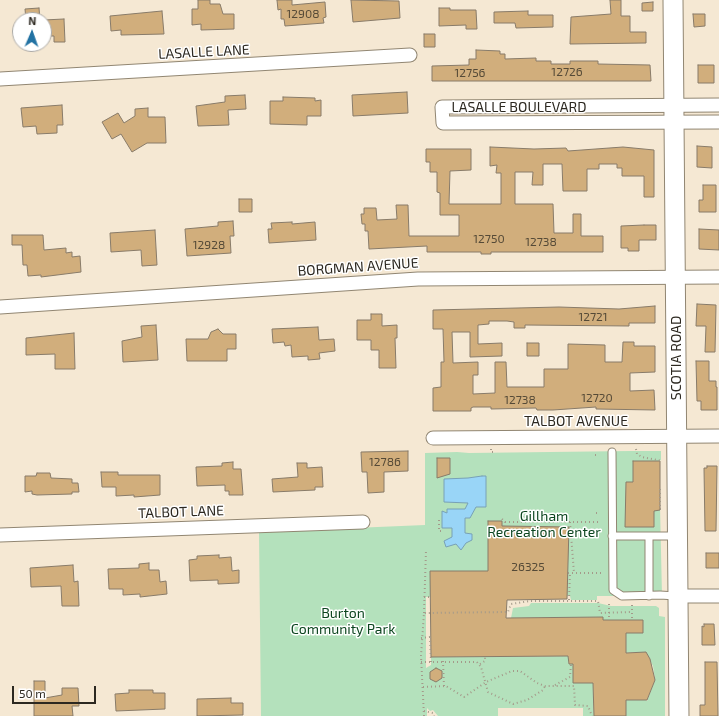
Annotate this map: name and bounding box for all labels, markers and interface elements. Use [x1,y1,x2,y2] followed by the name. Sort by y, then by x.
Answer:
[287,7,319,21] house number: 12908
[12,12,52,52] north arrow
[28,14,37,27] text: N
[158,41,250,63] street label: LASALLE LANE
[551,65,583,79] house number: 12726
[455,66,485,80] house number: 12756
[452,99,586,115] street label: LASALLE BOULEVARD
[473,232,505,246] house number: 12750
[525,235,557,249] house number: 12738
[193,238,225,252] house number: 12928
[297,254,419,280] street label: BORGMAN AVENUE
[578,310,608,324] house number: 12721
[668,316,684,400] street label: SCOTIA ROAD
[581,391,613,405] house number: 12720
[504,393,536,407] house number: 12738
[524,413,628,429] street label: TALBOT AVENUE
[369,455,401,469] house number: 12786
[138,502,224,522] street label: TALBOT LANE
[487,508,601,540] park label: Gillham Recreation Center
[511,560,545,574] house number: 26325
[291,605,395,638] park label: Burton Community Park
[14,678,98,704] scale bar
[19,686,46,700] text: 50 m

